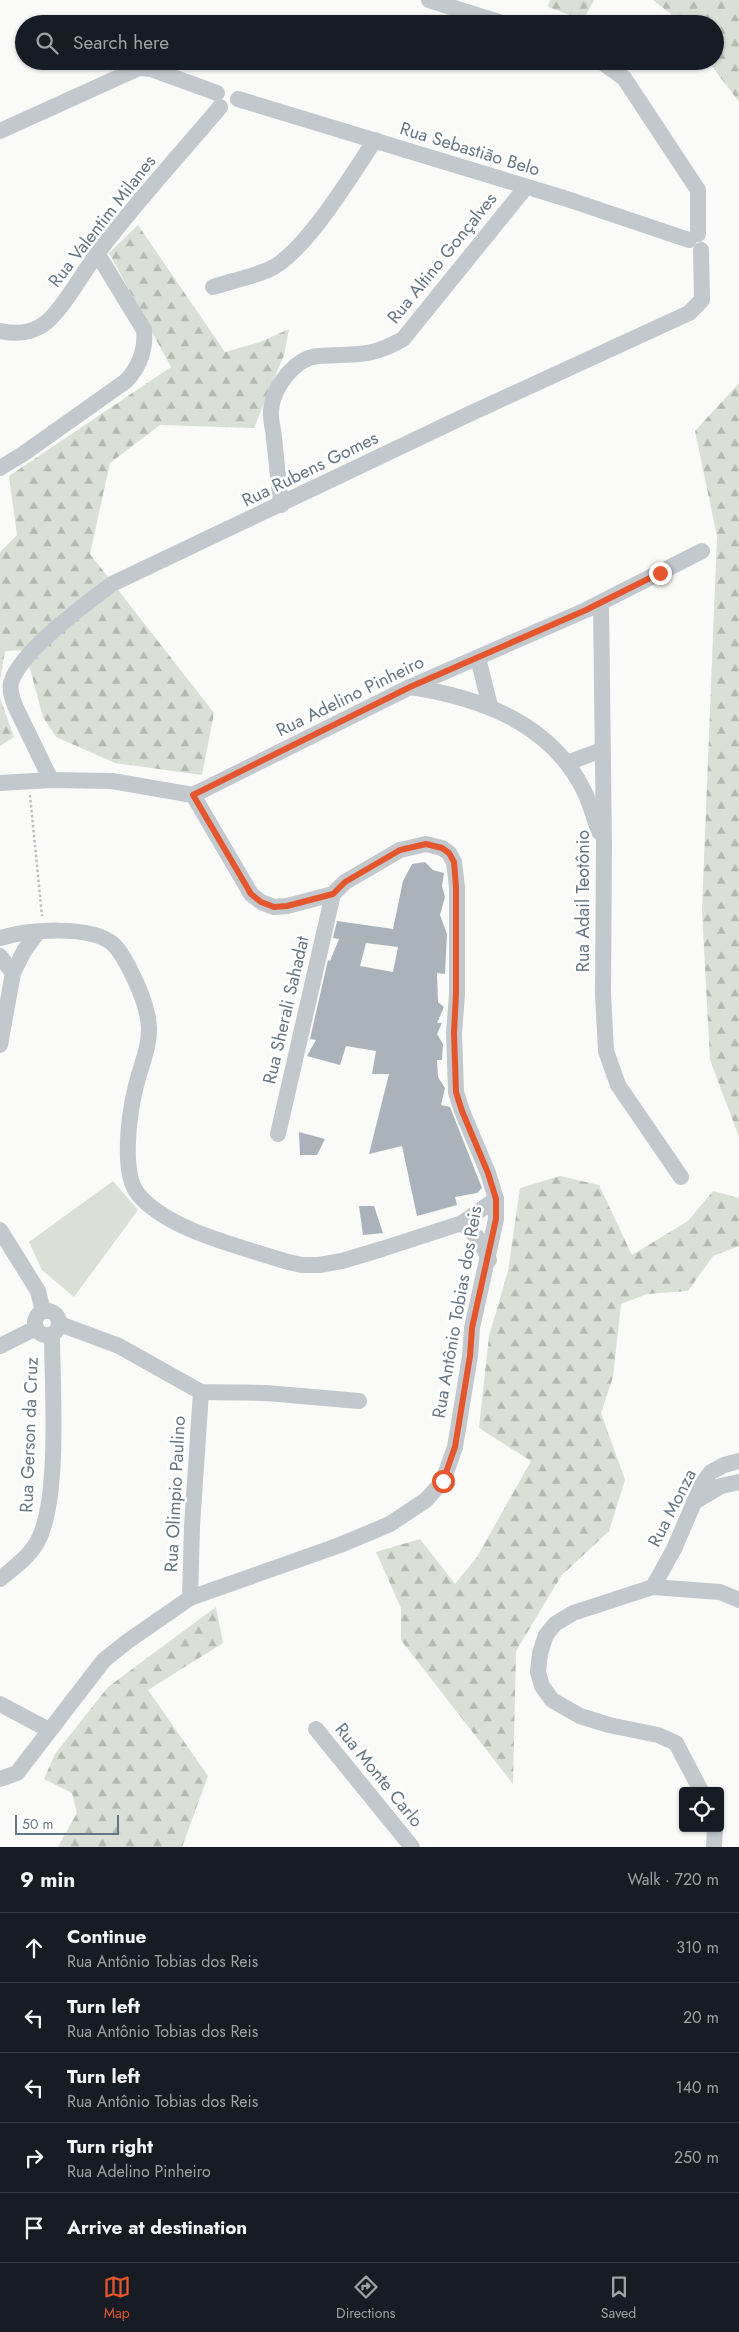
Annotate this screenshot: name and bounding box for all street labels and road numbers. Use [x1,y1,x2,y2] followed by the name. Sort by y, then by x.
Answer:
[397,115,543,183] street label: Rua Sebastião Belo
[42,149,162,293] street label: Rua Valentim Milanes
[381,187,503,329] street label: Rua Altino Gonçalves
[237,425,383,513] street label: Rua Rubens Gomes
[272,649,428,743] street label: Rua Adelino Pinheiro
[570,830,596,972] street label: Rua Adail Teotônio
[256,933,316,1087] street label: Rua Sherali Sahadat
[426,1204,488,1420] street label: Rua Antônio Tobias dos Reis
[13,1356,45,1513] street label: Rua Gerson da Cruz
[158,1415,192,1573] street label: Rua Olimpio Paulino
[641,1465,703,1551] street label: Rua Monza
[329,1717,429,1833] street label: Rua Monte Carlo

